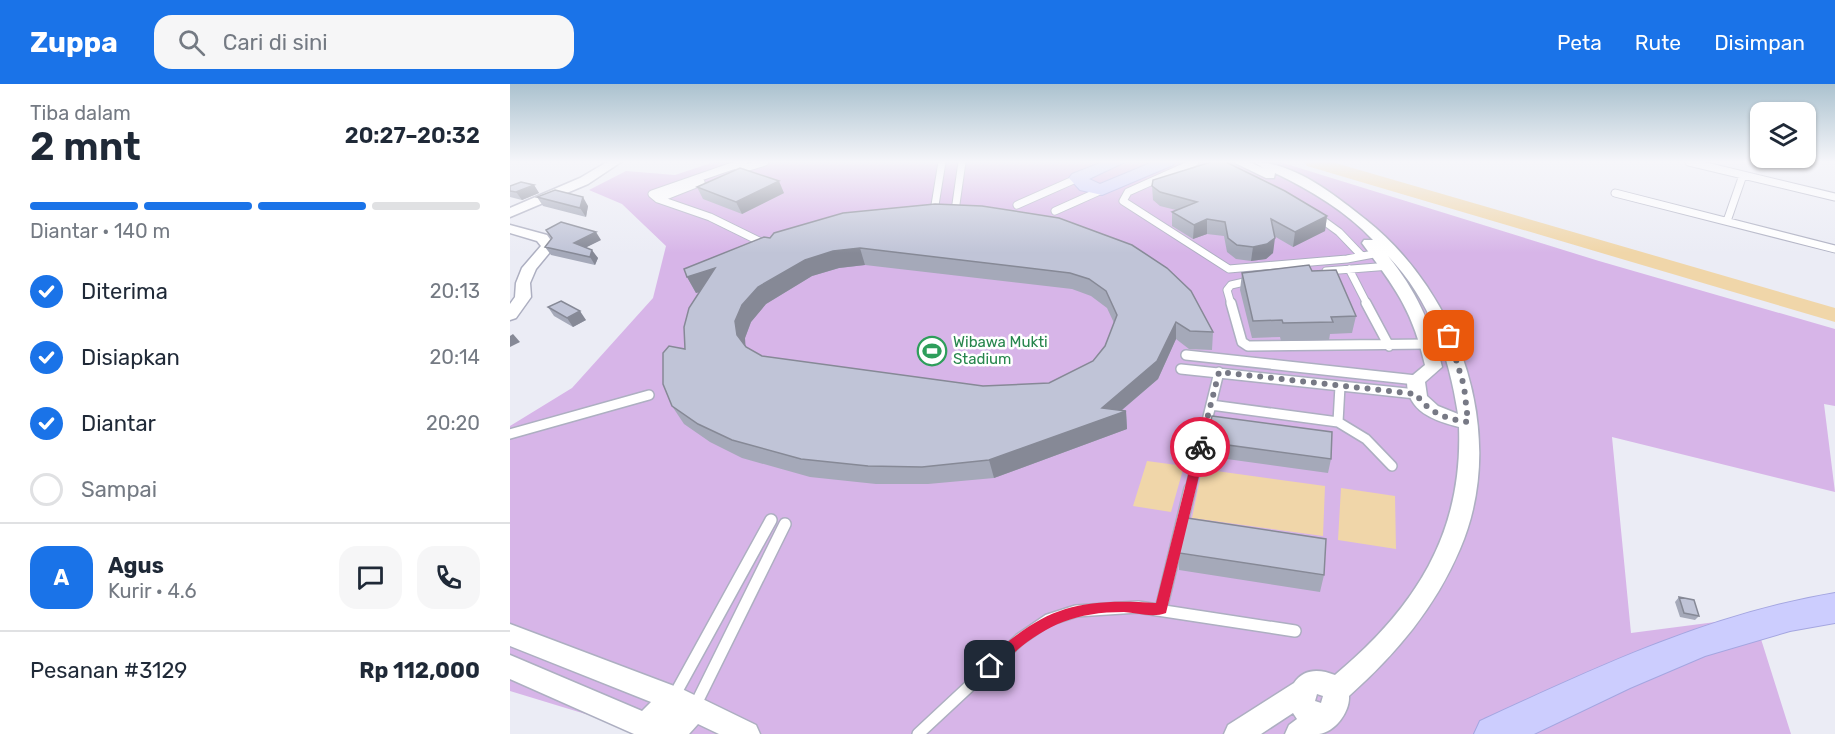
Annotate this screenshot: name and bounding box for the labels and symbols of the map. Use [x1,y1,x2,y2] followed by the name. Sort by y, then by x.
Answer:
[1423,310,1474,361] pin
[953,333,1048,368] place label: Wibawa Mukti Stadium
[916,335,948,367] sports icon: Wibawa Mukti Stadium
[1170,417,1230,477] courier
[964,640,1015,691] pin

